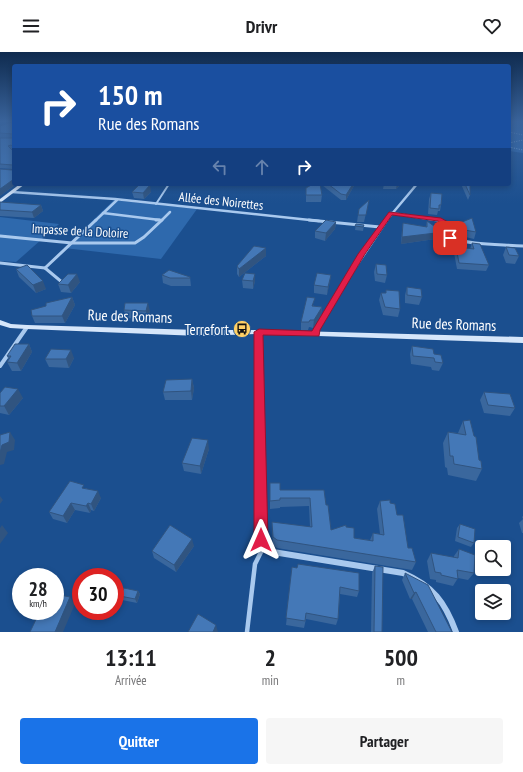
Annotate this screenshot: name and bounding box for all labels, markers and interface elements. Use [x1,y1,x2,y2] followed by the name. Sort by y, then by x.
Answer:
[20,15,42,37] icon: menu
[246,15,277,38] text: Drivr
[481,15,503,37] icon: heart
[98,76,162,113] text: 150 m
[32,80,84,132] icon: right
[98,112,199,135] text: Rue des Romans
[209,156,231,178] icon: left
[251,156,273,178] icon: ahead
[293,156,315,178] icon: right
[178,188,264,214] street label: Allée des Noirettes
[31,220,129,242] street label: Impasse de la Doloire
[433,221,467,255] pin
[439,227,461,249] icon: arrive
[87,305,173,327] street label: Rue des Romans
[411,313,497,335] street label: Rue des Romans
[232,319,252,339] bus stop icon: Terrefort
[184,320,229,339] place label: Terrefort
[240,519,282,561] position arrow
[475,540,511,620] map controls
[475,540,511,576] button: search
[72,568,124,620] speed limit sign: 30
[28,576,48,602] text: 28
[475,584,511,620] button: layers
[29,597,47,610] text: km/h
[105,642,157,673] text: 13:11
[264,642,276,673] text: 2
[384,642,418,673] text: 500
[115,672,147,689] text: Arrivée
[262,672,279,689] text: min
[397,672,405,689] text: m
[20,718,258,764] button: Quitter
[266,718,503,764] button: Partager

